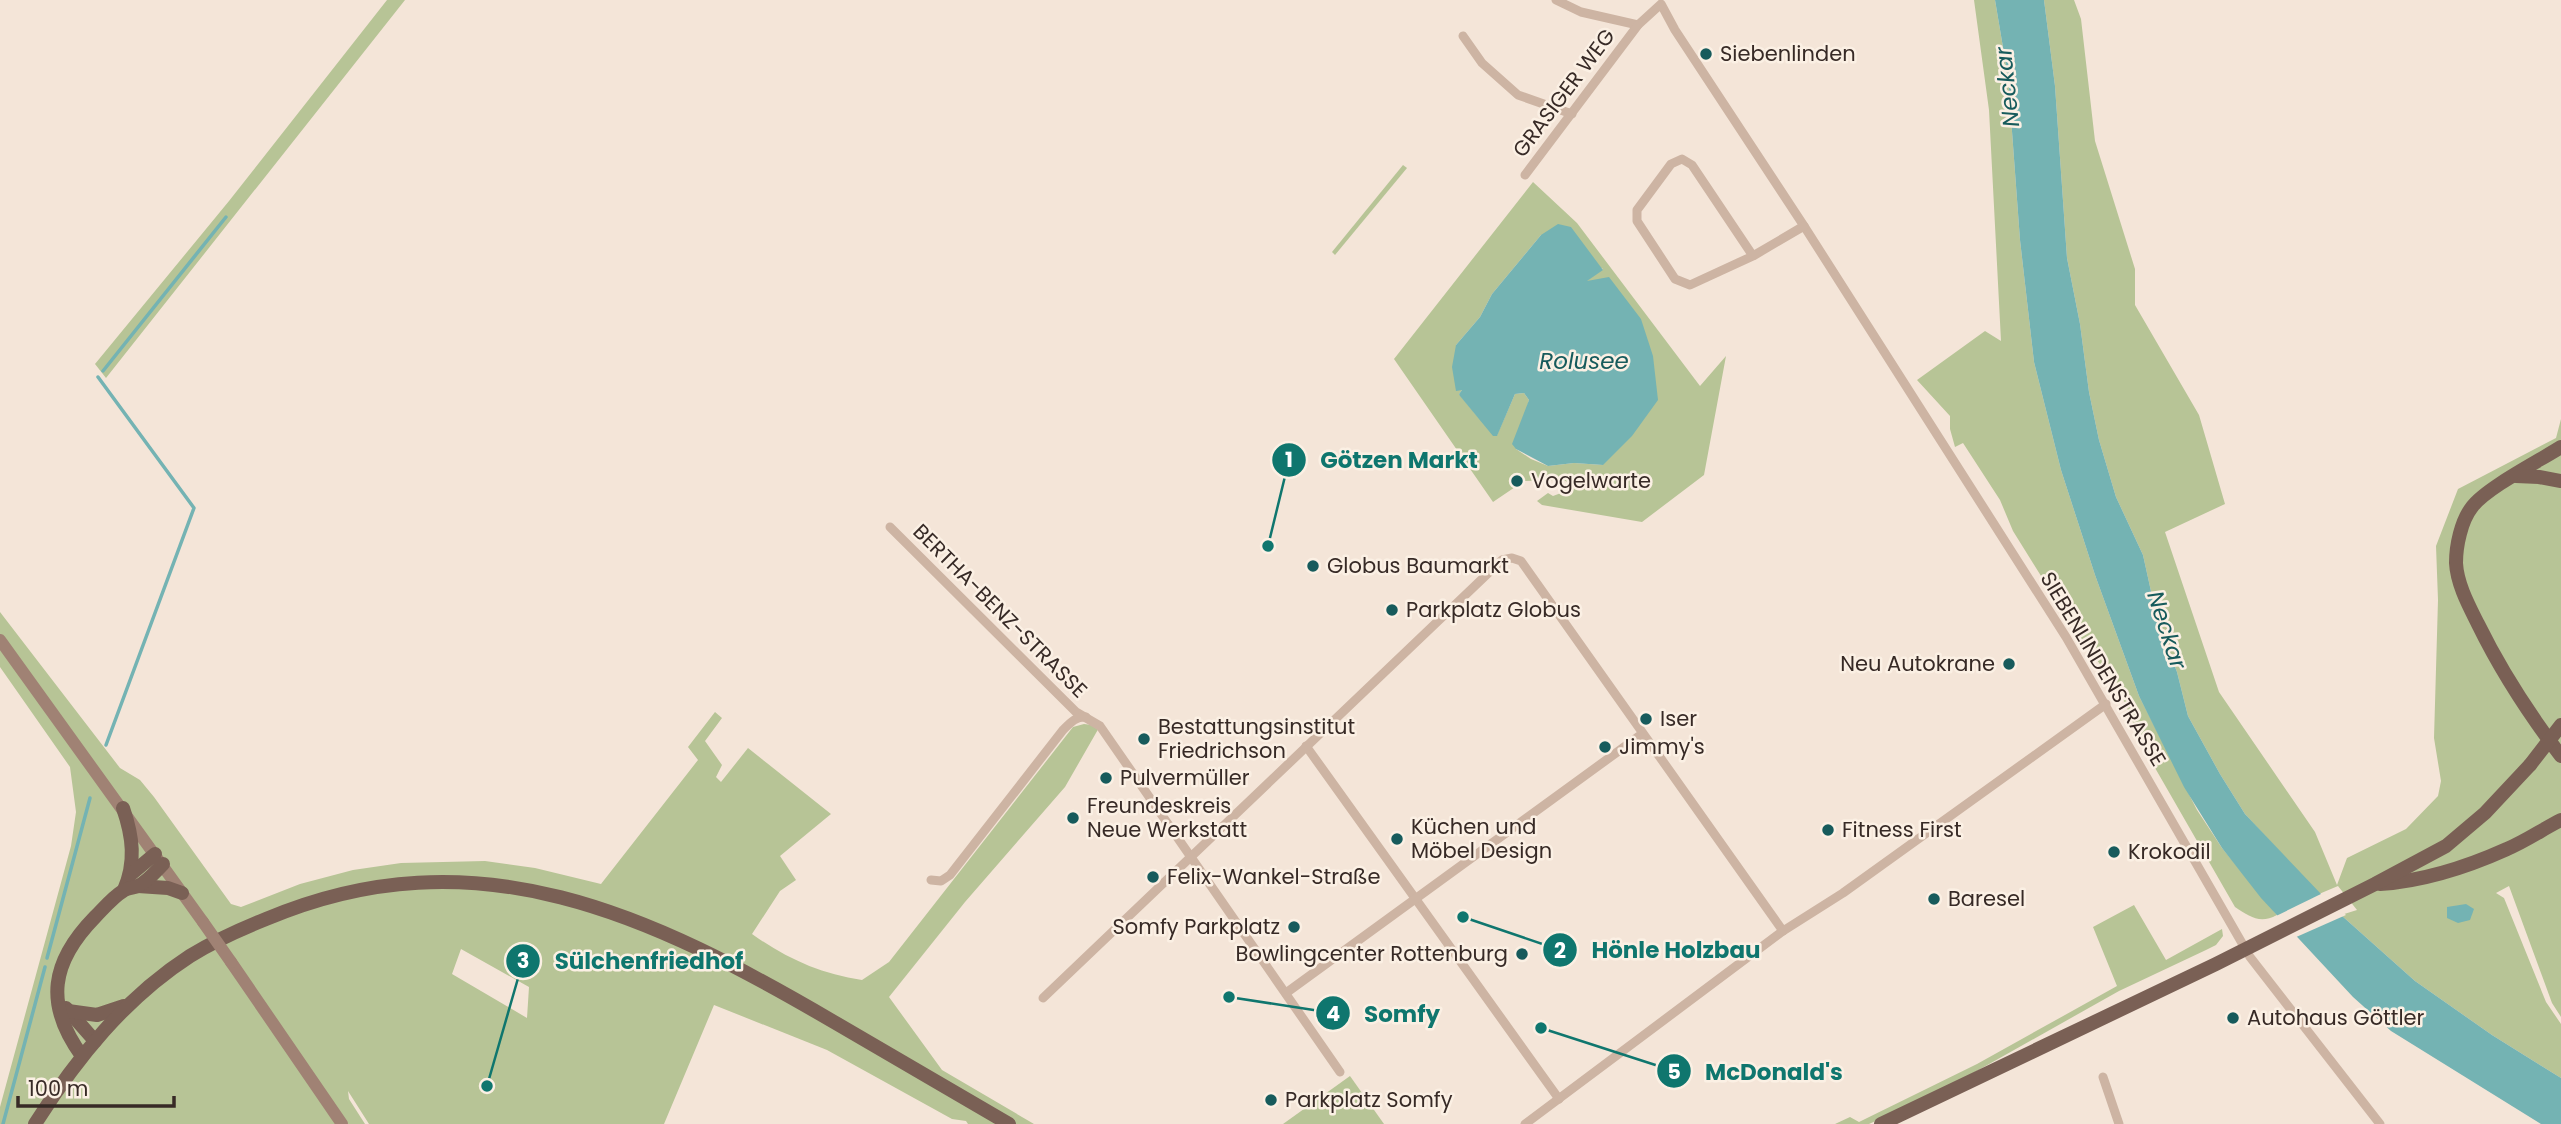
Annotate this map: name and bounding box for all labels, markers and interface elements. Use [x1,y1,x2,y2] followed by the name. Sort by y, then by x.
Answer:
[1506,23,1621,163] street label: GRASIGER WEG
[1720,39,1856,68] place label: Siebenlinden
[1987,44,2027,129] water label: Neckar
[1698,46,1714,62] marker: Siebenlinden
[1539,345,1629,377] water label: Rolusee
[1271,438,1492,482] callout: Götzen Markt
[1320,444,1478,476] text: Götzen Markt
[1285,445,1293,474] text: 1
[1531,466,1651,495] place label: Vogelwarte
[1509,473,1525,489] marker: Vogelwarte
[907,517,1094,704] street label: BERTHA-BENZ-STRASSE
[1327,551,1509,580] place label: Globus Baumarkt
[1305,558,1321,574] marker: Globus Baumarkt
[2034,566,2173,771] street label: SIEBENLINDENSTRASSE
[2139,587,2195,675] water label: Neckar
[1406,595,1581,624] place label: Parkplatz Globus
[1384,602,1400,618] marker: Parkplatz Globus
[1840,649,1995,678] place label: Neu Autokrane
[2001,656,2017,672] marker: Neu Autokrane
[1660,704,1697,733] place label: Iser
[1638,711,1654,727] marker: Iser
[1158,712,1355,765] place label: Bestattungsinstitut Friedrichson
[1136,731,1152,747] marker: Bestattungsinstitut Friedrichson
[1619,732,1705,761] place label: Jimmy's
[1597,739,1613,755] marker: Jimmy's
[1120,763,1250,792] place label: Pulvermüller
[1098,770,1114,786] marker: Pulvermüller
[1087,791,1247,844] place label: Freundeskreis Neue Werkstatt
[1065,810,1081,826] marker: Freundeskreis Neue Werkstatt
[1411,812,1552,865] place label: Küchen und Möbel Design
[1842,815,1962,844] place label: Fitness First
[1820,822,1836,838] marker: Fitness First
[1389,831,1405,847] marker: Küchen und Möbel Design
[2128,837,2211,866] place label: Krokodil
[2106,844,2122,860] marker: Krokodil
[1167,862,1381,891] place label: Felix-Wankel-Straße
[1145,869,1161,885] marker: Felix-Wankel-Straße
[1948,884,2025,913] place label: Baresel
[1926,891,1942,907] marker: Baresel
[1113,912,1280,941] place label: Somfy Parkplatz
[1286,919,1302,935] marker: Somfy Parkplatz
[1543,928,1775,972] callout: Hönle Holzbau
[1591,934,1761,966] text: Hönle Holzbau
[1554,936,1566,965] text: 2
[505,939,757,983] callout: Sülchenfriedhof
[1236,939,1508,968] place label: Bowlingcenter Rottenburg
[555,945,743,977] text: Sülchenfriedhof
[517,946,529,975] text: 3
[1514,946,1530,962] marker: Bowlingcenter Rottenburg
[1315,991,1454,1035] callout: Somfy
[1364,998,1440,1030] text: Somfy
[1326,999,1340,1028] text: 4
[2247,1003,2425,1032] place label: Autohaus Göttler
[2225,1010,2241,1026] marker: Autohaus Göttler
[1656,1049,1857,1093] callout: McDonald's
[1705,1056,1843,1088] text: McDonald's
[1667,1057,1681,1086] text: 5
[18,1064,173,1108] scale bar
[28,1074,88,1103] text: 100 m
[1285,1085,1453,1114] place label: Parkplatz Somfy
[1263,1092,1279,1108] marker: Parkplatz Somfy

